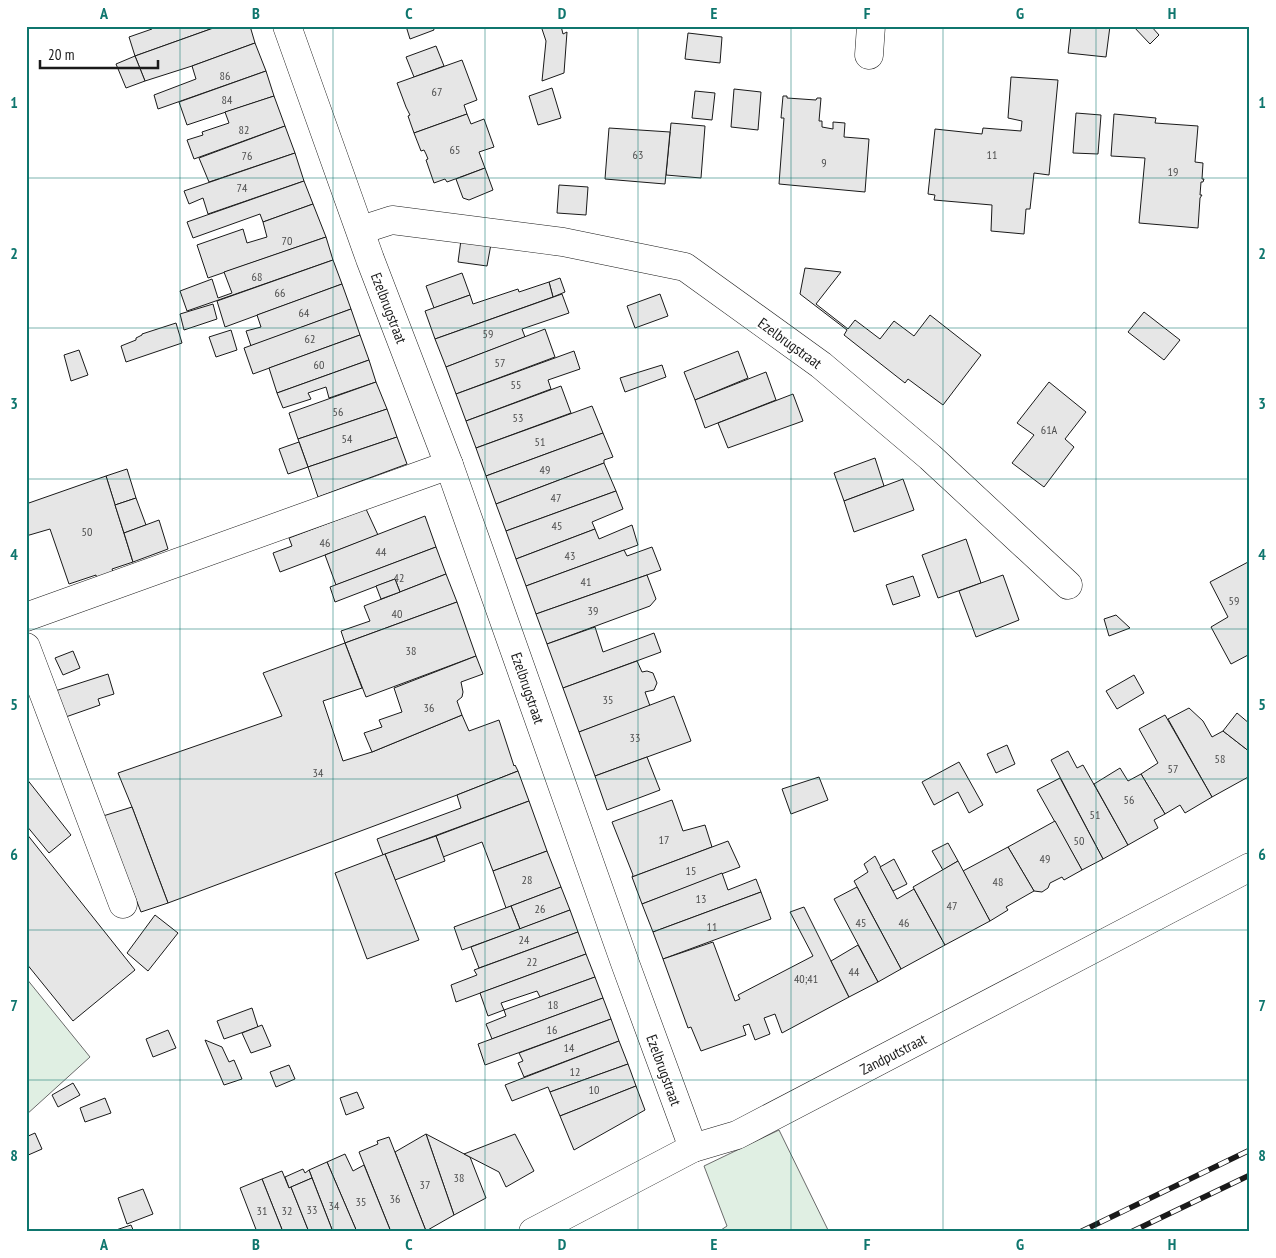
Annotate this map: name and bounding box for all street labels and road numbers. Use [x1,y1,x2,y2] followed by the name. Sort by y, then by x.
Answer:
[367,270,411,346] street label: Ezelbrugstraat
[754,313,826,373] street label: Ezelbrugstraat
[507,650,549,726] street label: Ezelbrugstraat
[857,1029,929,1079] street label: Zandputstraat
[642,1032,686,1108] street label: Ezelbrugstraat

